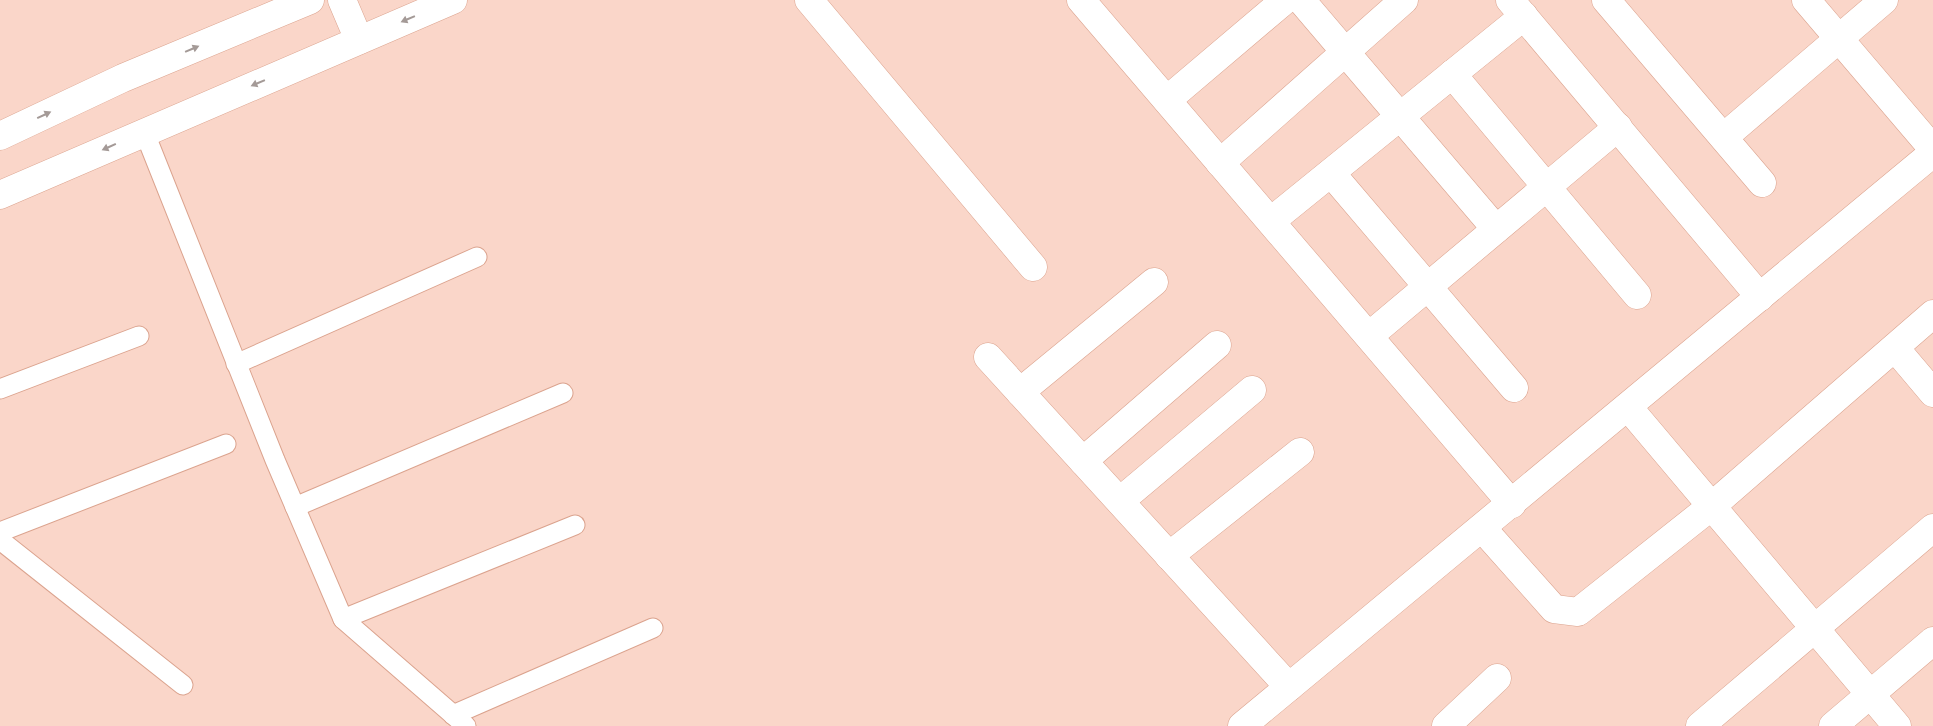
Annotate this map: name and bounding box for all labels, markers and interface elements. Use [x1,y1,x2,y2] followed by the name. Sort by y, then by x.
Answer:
[401,16,415,24] one-way arrow
[185,44,199,52] one-way arrow
[251,79,265,87] one-way arrow
[37,111,51,119] one-way arrow
[102,143,116,151] one-way arrow

